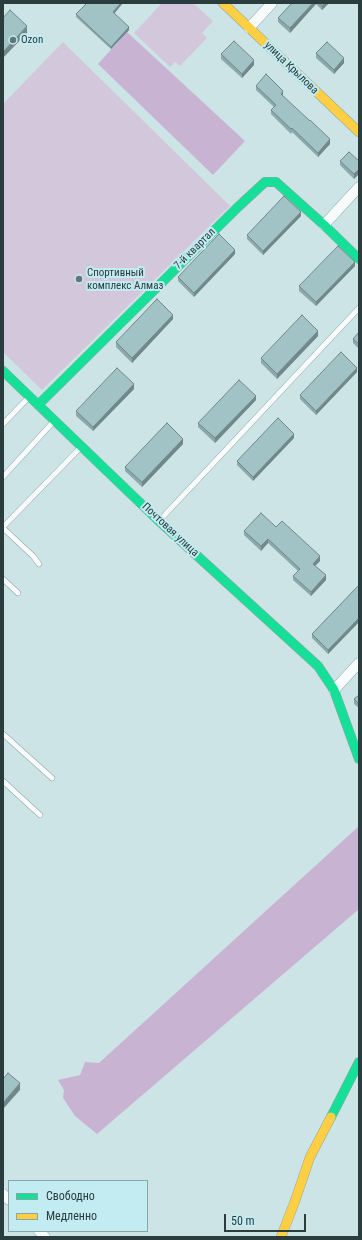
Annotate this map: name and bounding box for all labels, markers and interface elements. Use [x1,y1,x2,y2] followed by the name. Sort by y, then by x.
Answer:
[21,33,43,47] place label: Ozon
[8,35,18,45] marker: Ozon
[261,39,321,97] street label: улица Крылова
[172,226,218,272] street label: 7-й квартал
[87,266,163,292] place label: Спортивный комплекс Алмаз
[74,274,84,284] marker: Спортивный комплекс Алмаз
[139,500,201,560] street label: Почтовая улица
[8,1180,148,1232] legend
[46,1189,95,1203] text: Свободно
[226,1206,308,1232] scale bar
[46,1209,97,1223] text: Медленно
[231,1214,255,1228] text: 50 m

